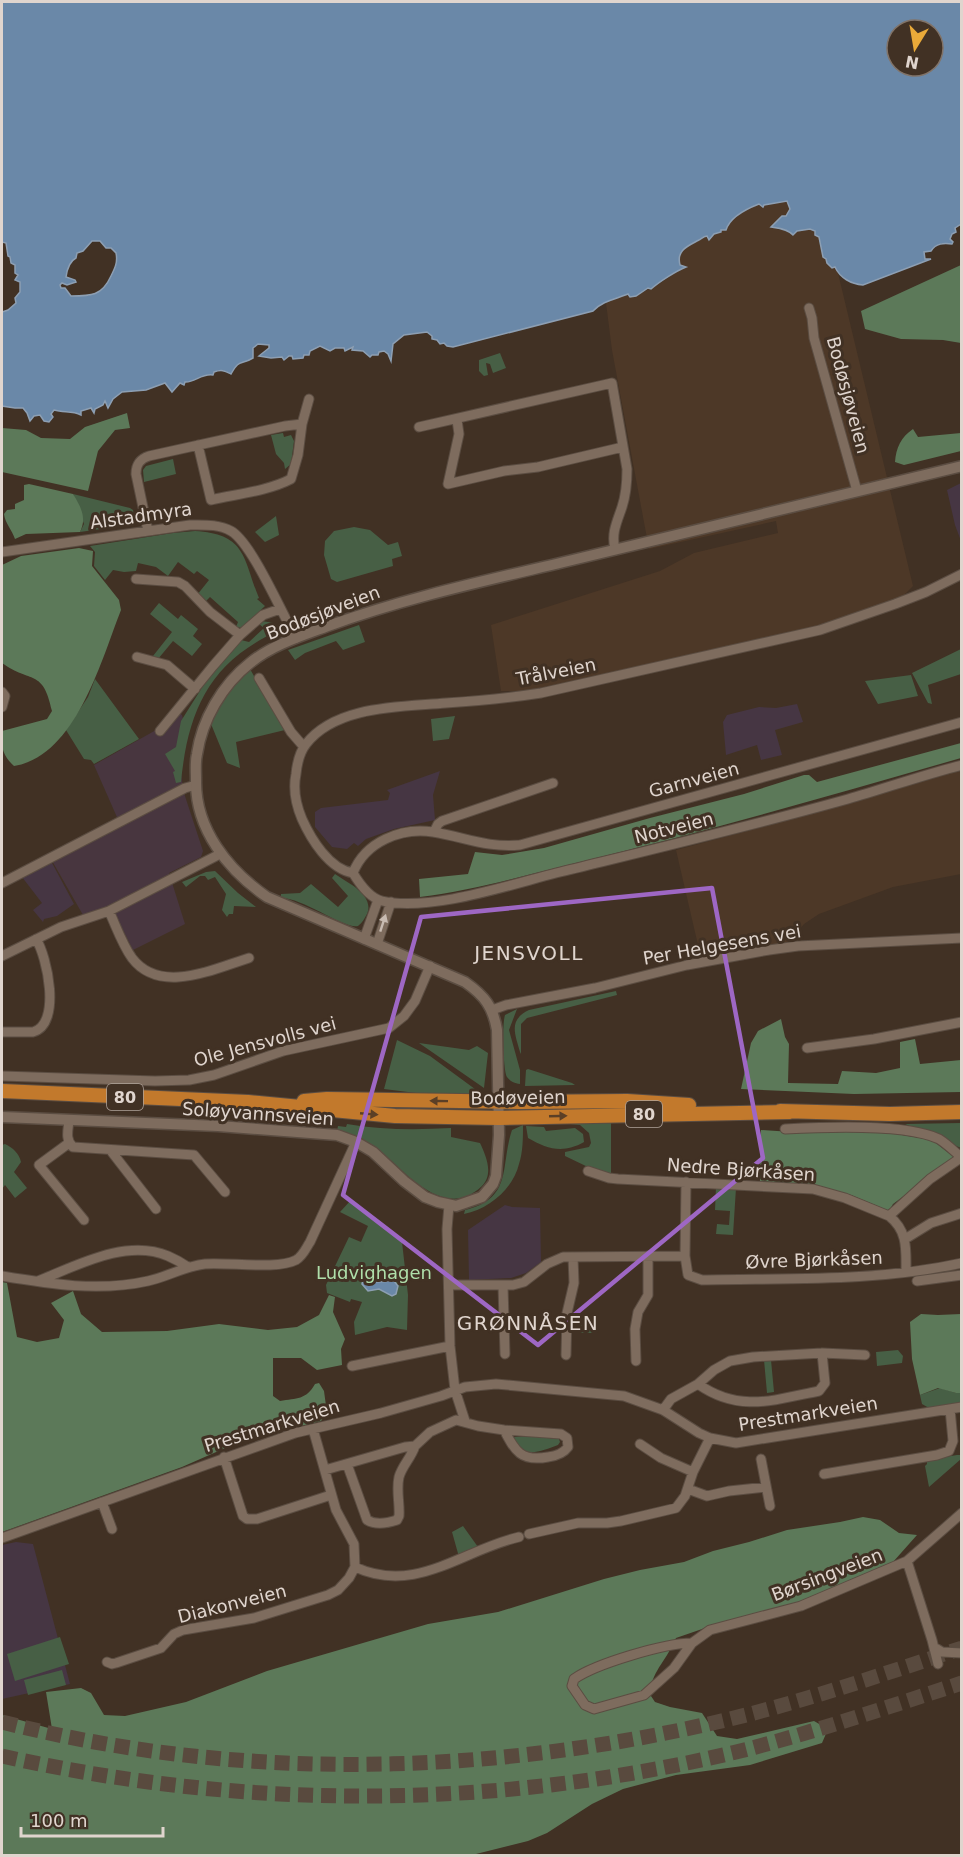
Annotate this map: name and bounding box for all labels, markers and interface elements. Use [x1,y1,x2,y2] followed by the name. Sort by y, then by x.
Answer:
[885,18,945,78] north arrow
[904,52,921,73] text: N
[823,334,874,456] street label: Bodøsjøveien
[89,498,193,533] street label: Alstadmyra
[263,581,383,644] street label: Bodøsjøveien
[513,653,598,690] street label: Trålveien
[646,757,741,802] street label: Garnveien
[632,808,716,847] street label: Notveien
[379,914,388,932] one-way arrow
[641,920,803,969] street label: Per Helgesens vei
[472,941,584,965] district label: JENSVOLL
[191,1012,338,1071] street label: Ole Jensvolls vei
[107,1084,143,1110] road number: 80
[470,1086,566,1109] street label: Bodøveien
[430,1097,449,1106] one-way arrow
[181,1098,335,1129] street label: Soløyvannsveien
[626,1101,662,1127] road number: 80
[359,1109,378,1119] one-way arrow
[548,1112,567,1121] one-way arrow
[666,1154,816,1185] street label: Nedre Bjørkåsen
[745,1247,883,1272] street label: Øvre Bjørkåsen
[316,1262,432,1283] park label: Ludvighagen
[457,1311,599,1335] district label: GRØNNÅSEN
[737,1392,879,1435] street label: Prestmarkveien
[202,1395,342,1456] street label: Prestmarkveien
[768,1544,885,1605] street label: Børsingveien
[175,1580,288,1627] street label: Diakonveien
[21,1800,164,1838] scale bar
[30,1810,88,1831] text: 100 m

